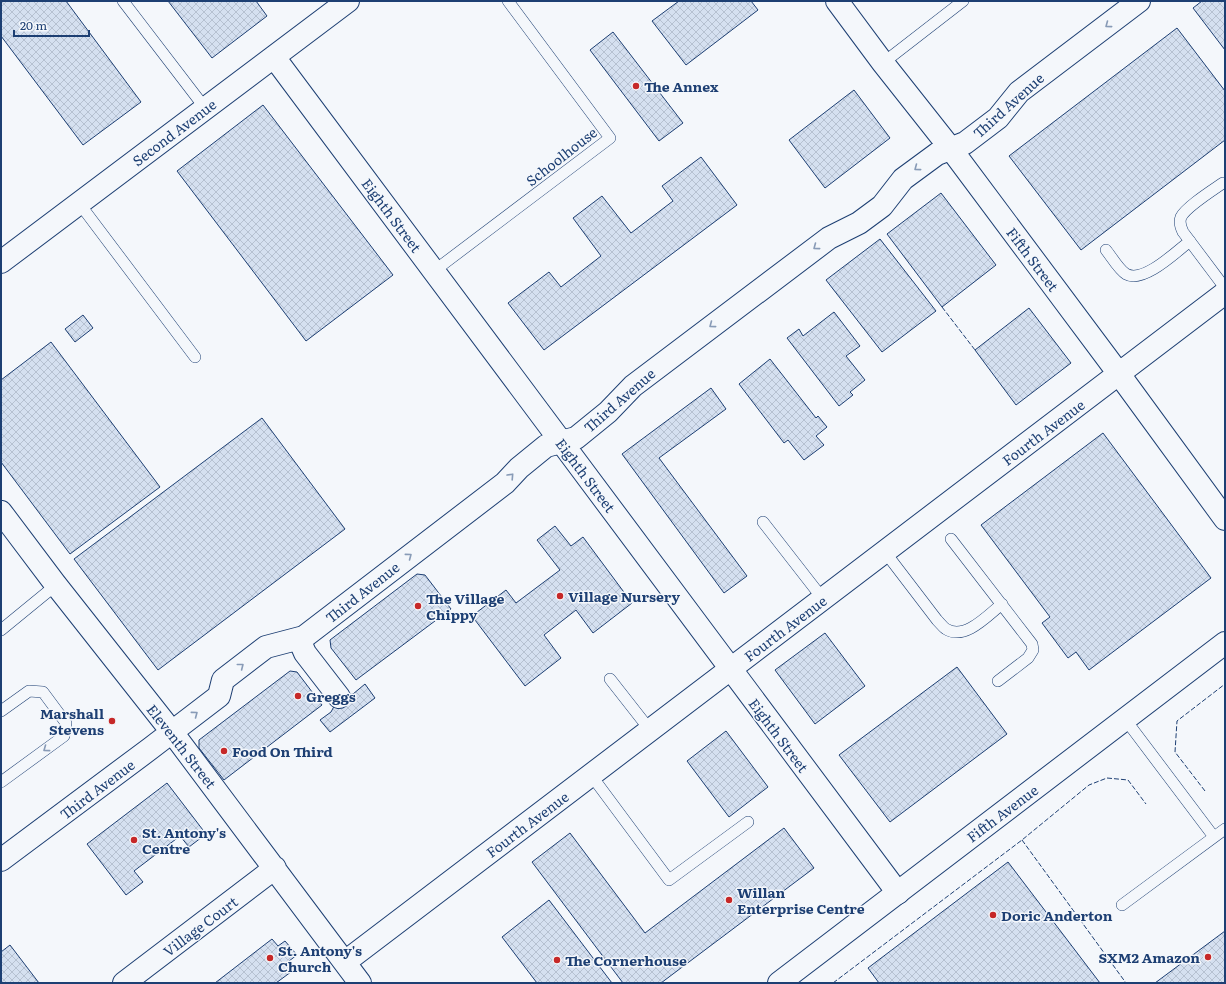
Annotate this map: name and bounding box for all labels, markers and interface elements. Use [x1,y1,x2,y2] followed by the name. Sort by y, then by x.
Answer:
[14,12,89,38] scale bar
[20,16,47,34] text: 20 m
[1105,20,1112,27] one-way arrow
[968,68,1048,142] street label: Third Avenue
[644,76,719,96] place label: The Annex
[631,81,641,91] marker: The Annex
[128,94,220,170] street label: Second Avenue
[521,122,601,190] street label: Schoolhouse
[915,163,922,170] one-way arrow
[358,174,427,256] street label: Eighth Street
[1002,223,1064,296] street label: Fifth Street
[814,242,821,249] one-way arrow
[710,321,717,328] one-way arrow
[579,363,659,437] street label: Third Avenue
[998,394,1088,470] street label: Fourth Avenue
[552,434,621,516] street label: Eighth Street
[506,474,513,481] one-way arrow
[404,554,411,561] one-way arrow
[321,557,403,627] street label: Third Avenue
[568,586,680,606] place label: Village Nursery
[426,588,504,624] place label: The Village Chippy
[740,590,830,666] street label: Fourth Avenue
[555,591,565,601] marker: Village Nursery
[413,601,423,611] marker: The Village Chippy
[237,664,244,671] one-way arrow
[306,686,356,706] place label: Greggs
[293,691,303,701] marker: Greggs
[745,694,814,776] street label: Eighth Street
[143,700,222,793] street label: Eleventh Street
[40,703,104,739] place label: Marshall Stevens
[191,712,198,719] one-way arrow
[107,716,117,726] marker: Marshall Stevens
[232,741,333,761] place label: Food On Third
[44,744,51,751] one-way arrow
[219,746,229,756] marker: Food On Third
[55,754,139,824] street label: Third Avenue
[962,780,1042,846] street label: Fifth Avenue
[482,786,572,862] street label: Fourth Avenue
[142,822,226,858] place label: St. Antony's Centre
[129,835,139,845] marker: St. Antony's Centre
[737,882,865,918] place label: Willan Enterprise Centre
[159,891,242,961] street label: Village Court
[724,895,734,905] marker: Willan Enterprise Centre
[1001,905,1113,925] place label: Doric Anderton
[988,910,998,920] marker: Doric Anderton
[278,940,362,976] place label: St. Antony's Church
[1099,947,1200,967] place label: SXM2 Amazon
[565,950,687,970] place label: The Cornerhouse
[1203,952,1213,962] marker: SXM2 Amazon
[265,953,275,963] marker: St. Antony's Church
[552,955,562,965] marker: The Cornerhouse

